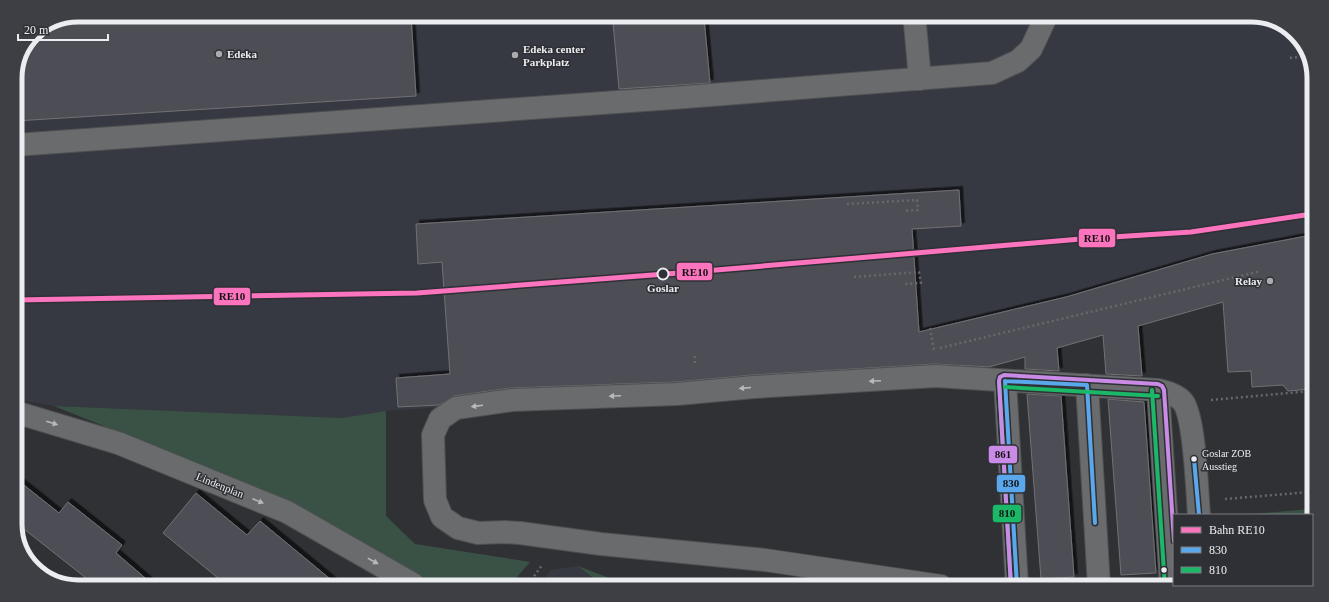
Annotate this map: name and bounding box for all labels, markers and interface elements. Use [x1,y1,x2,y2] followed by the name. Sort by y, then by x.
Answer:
[18,16,108,42] scale bar
[24,23,49,37] text: 20 m
[523,43,585,68] place label: Edeka center Parkplatz
[227,48,257,60] place label: Edeka
[214,49,224,59] marker: Edeka
[510,50,520,60] marker: Edeka center Parkplatz
[1078,228,1116,248] line badge: RE10
[1084,232,1111,244] text: RE10
[676,262,713,281] line badge: RE10
[682,266,709,278] text: RE10
[656,267,670,281] marker: Goslar
[1235,275,1262,287] place label: Relay
[1265,276,1275,286] marker: Relay
[647,282,679,294] place label: Goslar
[213,287,251,306] line badge: RE10
[219,290,246,302] text: RE10
[869,377,881,384] one-way arrow
[739,385,751,391] one-way arrow
[609,392,621,399] one-way arrow
[471,402,483,409] one-way arrow
[47,420,59,426] one-way arrow
[988,445,1018,464] line badge: 861
[995,448,1011,460] text: 861
[1202,448,1251,472] place label: Goslar ZOB Ausstieg
[1189,454,1199,464] marker: Goslar ZOB Ausstieg
[195,470,246,500] street label: Lindenplan
[996,474,1026,493] line badge: 830
[1003,477,1020,489] text: 830
[253,498,264,504] one-way arrow
[992,504,1022,523] line badge: 810
[999,507,1016,519] text: 810
[1173,514,1313,586] legend
[1209,523,1265,537] text: Bahn RE10
[1209,543,1227,557] text: 830
[368,558,379,565] one-way arrow
[1209,563,1227,577] text: 810
[1159,565,1169,575] unlabelled marker

